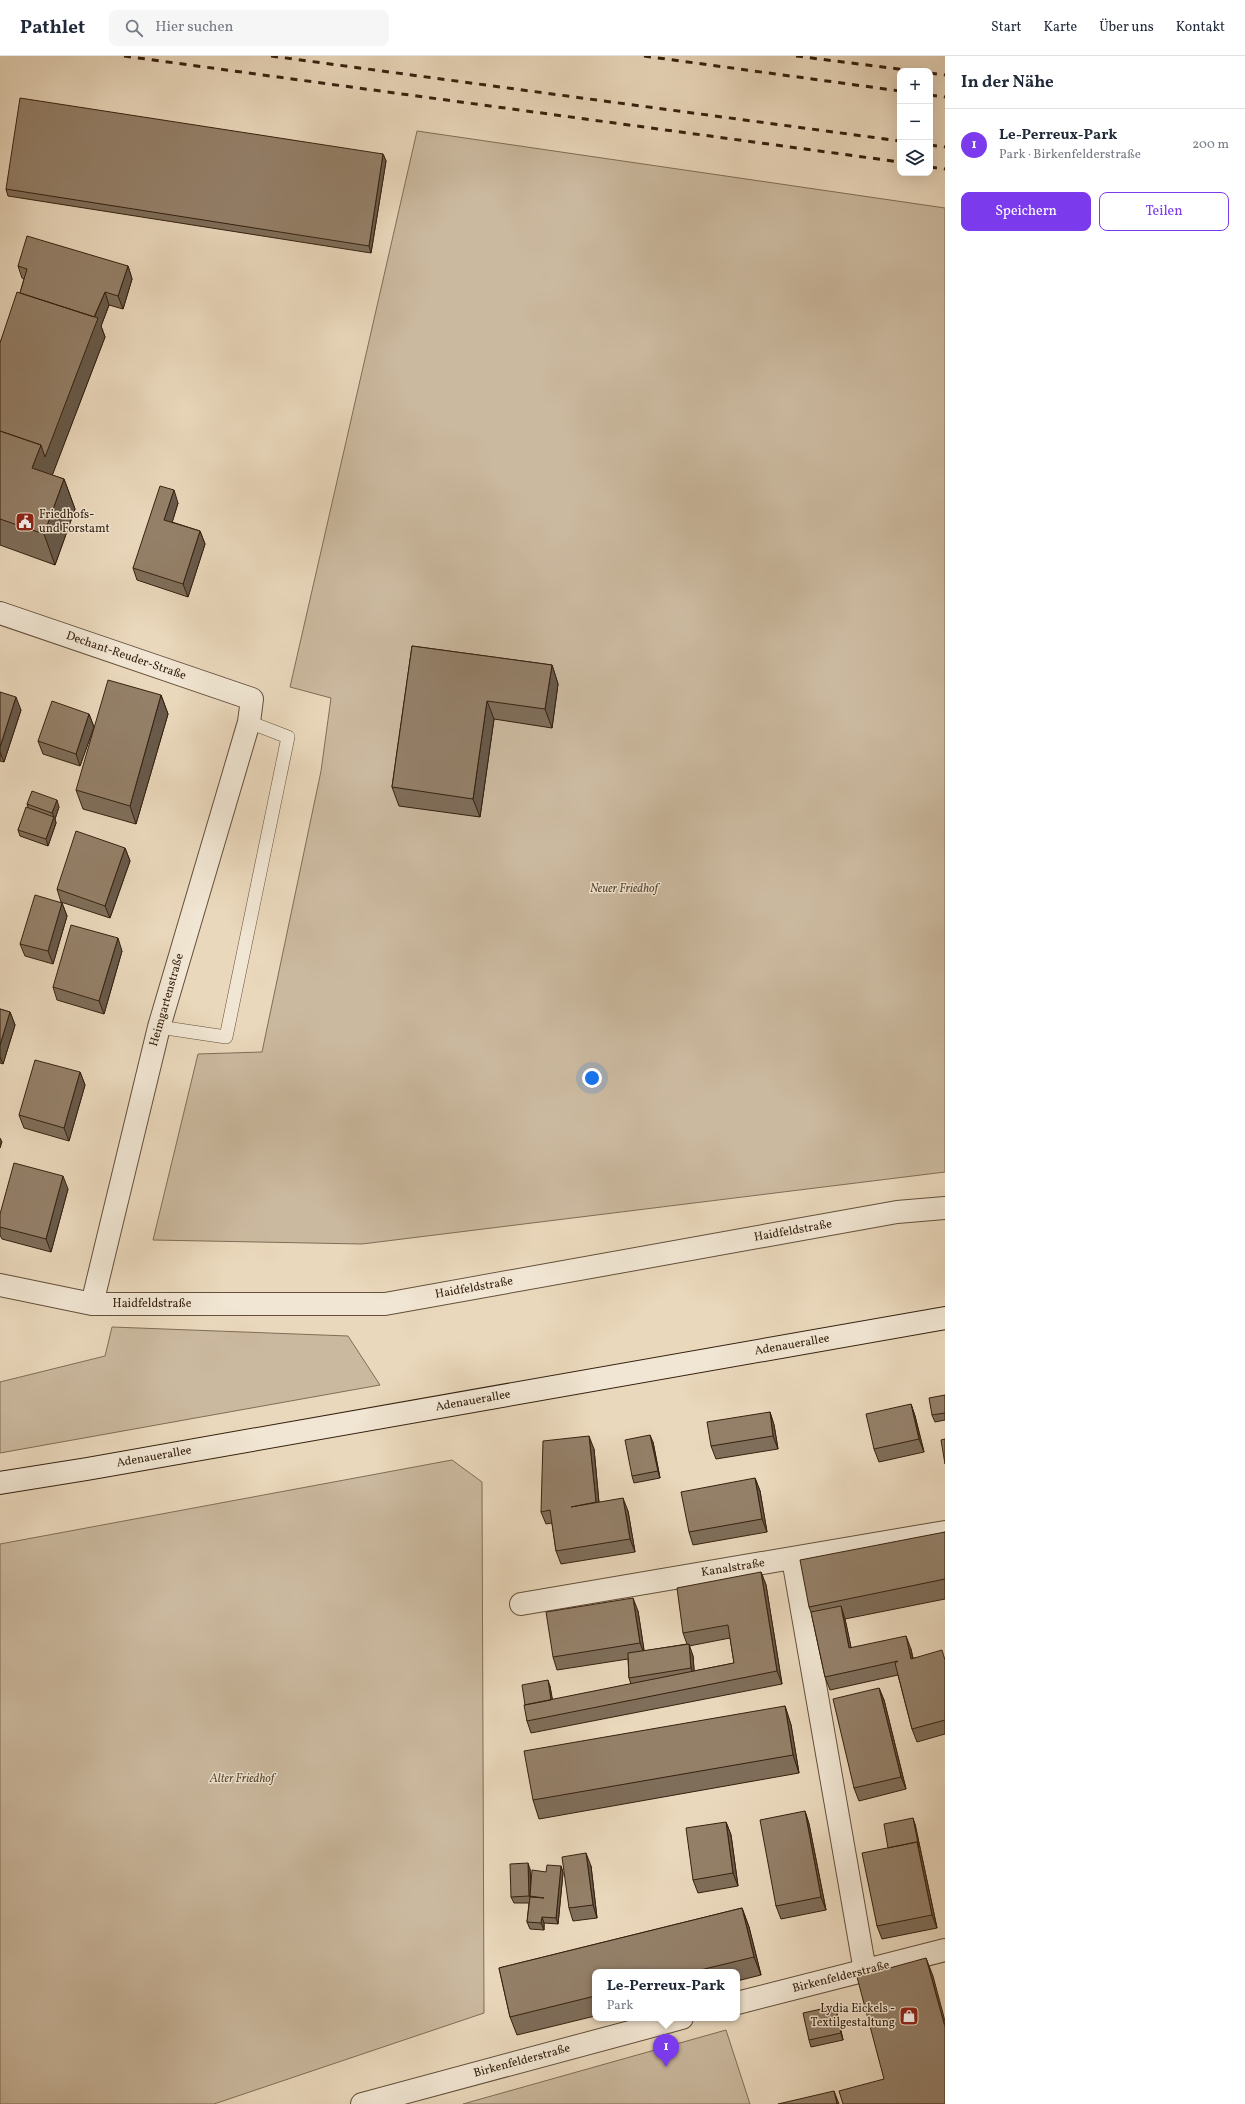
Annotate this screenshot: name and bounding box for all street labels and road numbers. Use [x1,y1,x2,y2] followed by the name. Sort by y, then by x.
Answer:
[64,628,189,684] street label: Dechant-Reuder-Straße
[146,951,188,1048] street label: Heimgartenstraße
[753,1216,833,1246] street label: Haidfeldstraße
[434,1273,514,1303] street label: Haidfeldstraße
[113,1296,192,1312] street label: Haidfeldstraße
[753,1330,831,1359] street label: Adenauerallee
[434,1386,512,1415] street label: Adenauerallee
[115,1442,193,1471] street label: Adenauerallee
[700,1555,766,1581] street label: Kanalstraße
[791,1957,891,1997] street label: Birkenfelderstraße
[472,2040,572,2082] street label: Birkenfelderstraße

